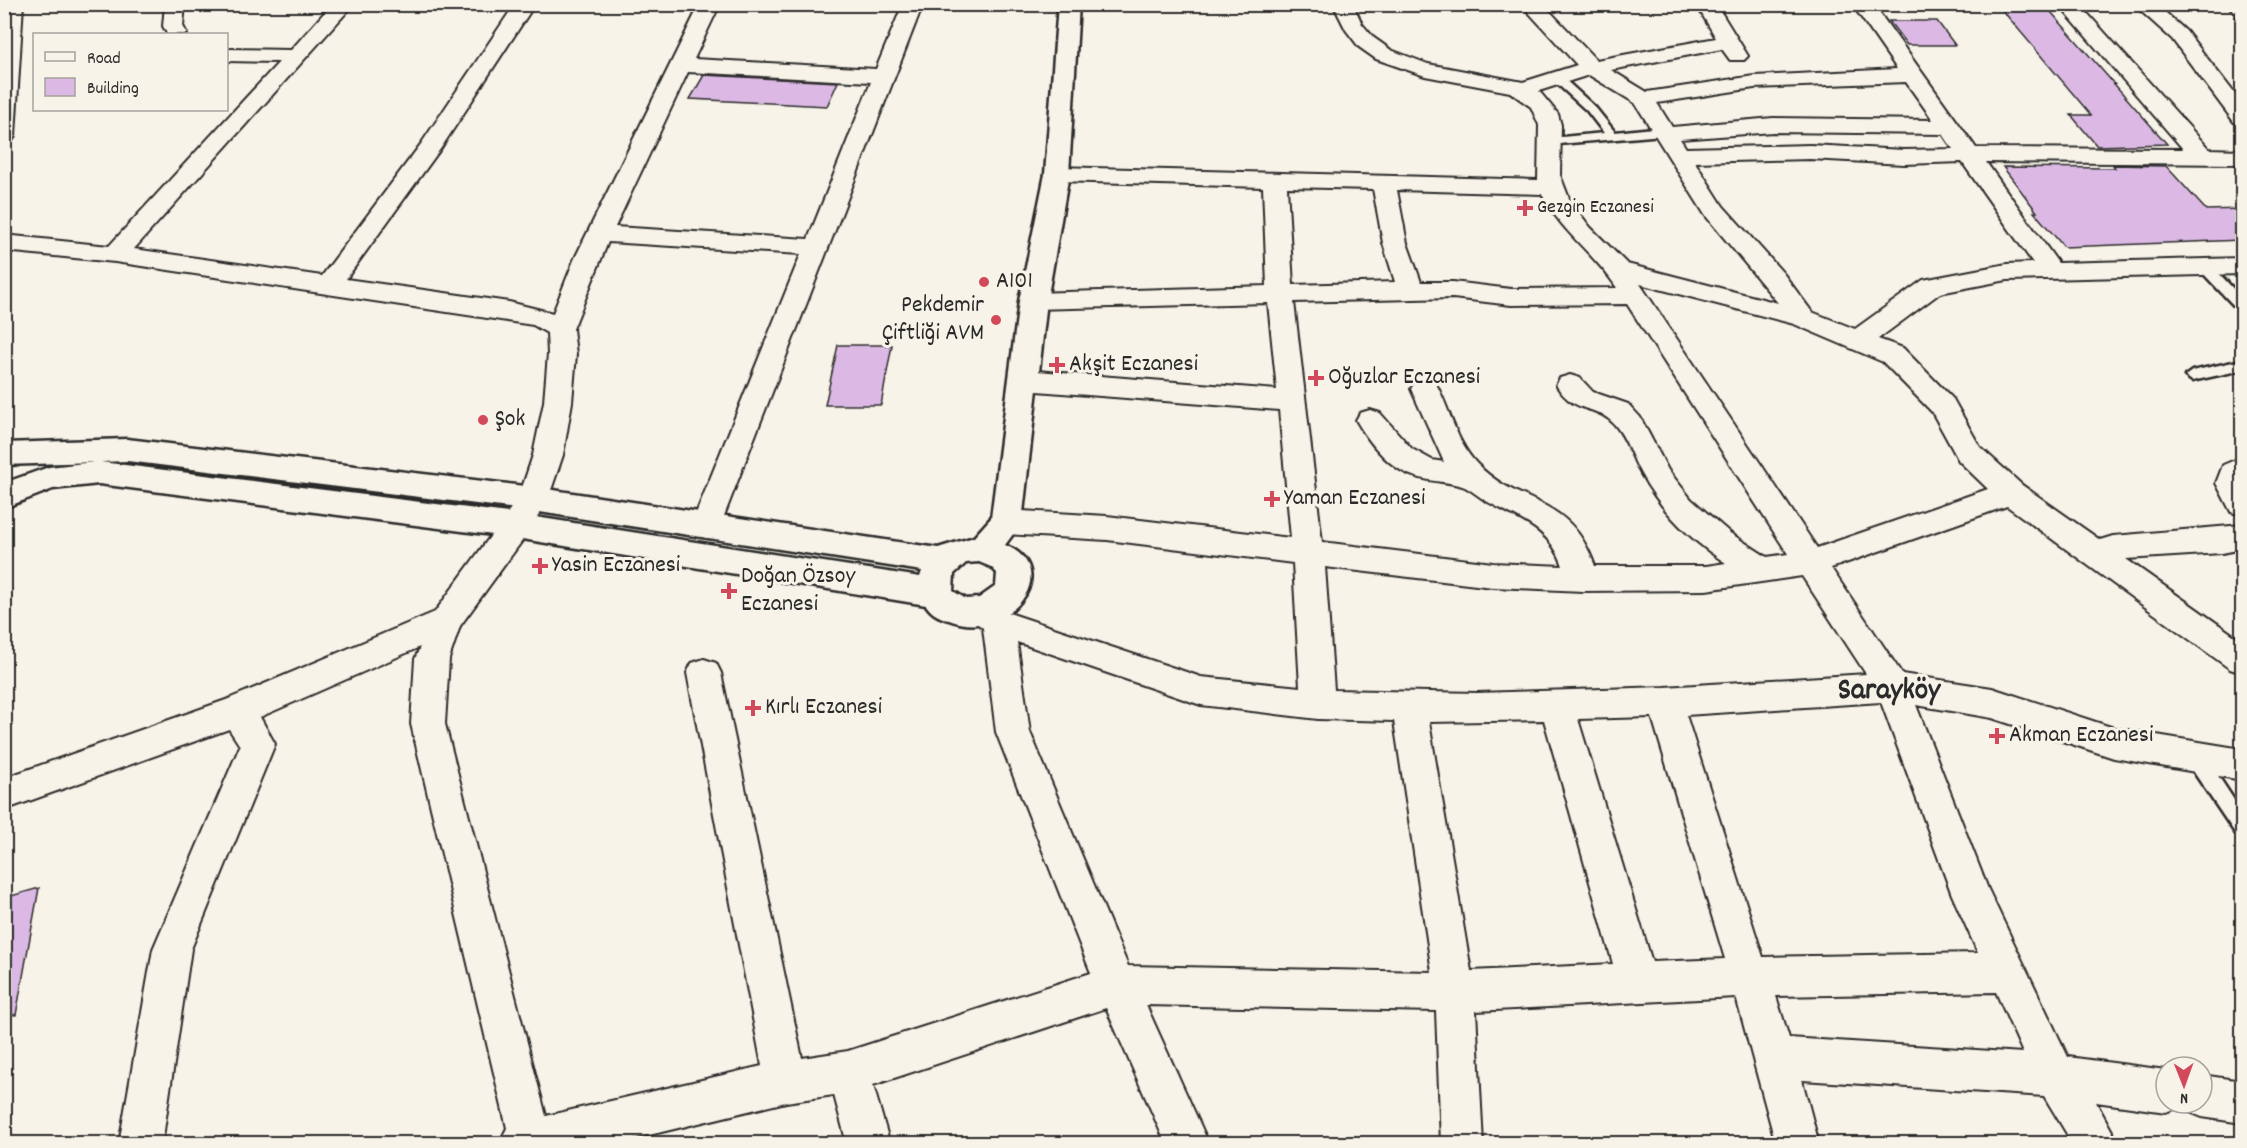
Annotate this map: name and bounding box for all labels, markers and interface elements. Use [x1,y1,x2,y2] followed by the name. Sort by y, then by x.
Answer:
[33,33,228,111] legend
[87,47,121,72] text: Road
[87,77,139,102] text: Building
[1537,194,1654,222] place label: Gezgin Eczanesi
[1518,201,1532,215] marker: Gezgin Eczanesi
[996,265,1033,299] place label: A101
[977,275,991,289] marker: A101
[882,289,984,351] place label: Pekdemir Çiftliği AVM
[989,313,1003,327] marker: Pekdemir Çiftliği AVM
[1069,348,1198,382] place label: Akşit Eczanesi
[1050,358,1064,372] marker: Akşit Eczanesi
[1328,361,1480,395] place label: Oğuzlar Eczanesi
[1309,371,1323,385] marker: Oğuzlar Eczanesi
[495,403,525,437] place label: Şok
[476,413,490,427] marker: Şok
[1284,482,1425,516] place label: Yaman Eczanesi
[1265,492,1279,506] marker: Yaman Eczanesi
[552,549,680,583] place label: Yasin Eczanesi
[533,559,547,573] marker: Yasin Eczanesi
[741,560,856,622] place label: Doğan Özsoy Eczanesi
[722,584,736,598] marker: Doğan Özsoy Eczanesi
[1838,671,1942,714] district label: Sarayköy
[765,691,882,725] place label: Kırlı Eczanesi
[746,701,760,715] marker: Kırlı Eczanesi
[2009,719,2153,753] place label: Akman Eczanesi
[1990,729,2004,743] marker: Akman Eczanesi
[2154,1055,2214,1115] north arrow
[2180,1086,2188,1109] text: N

